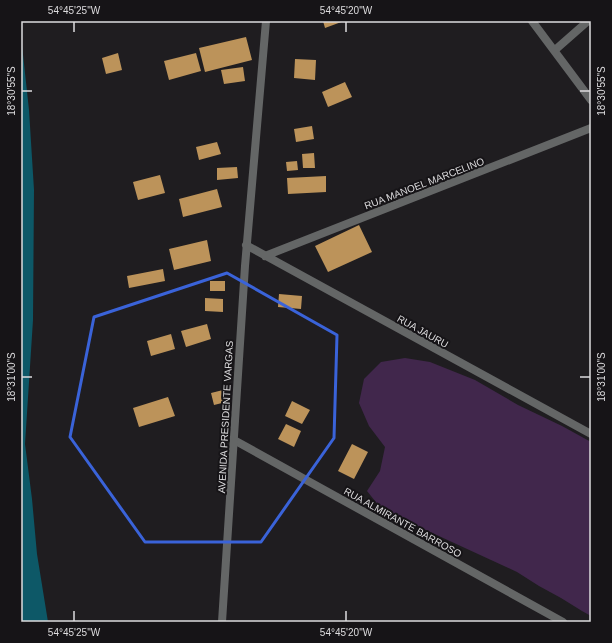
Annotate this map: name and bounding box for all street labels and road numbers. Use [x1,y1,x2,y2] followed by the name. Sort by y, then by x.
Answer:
[363,155,486,211] street label: RUA MANOEL MARCELINO
[395,313,450,350] street label: RUA JAURU
[216,340,235,494] street label: AVENIDA PRESIDENTE VARGAS
[342,485,464,560] street label: RUA ALMIRANTE BARROSO

